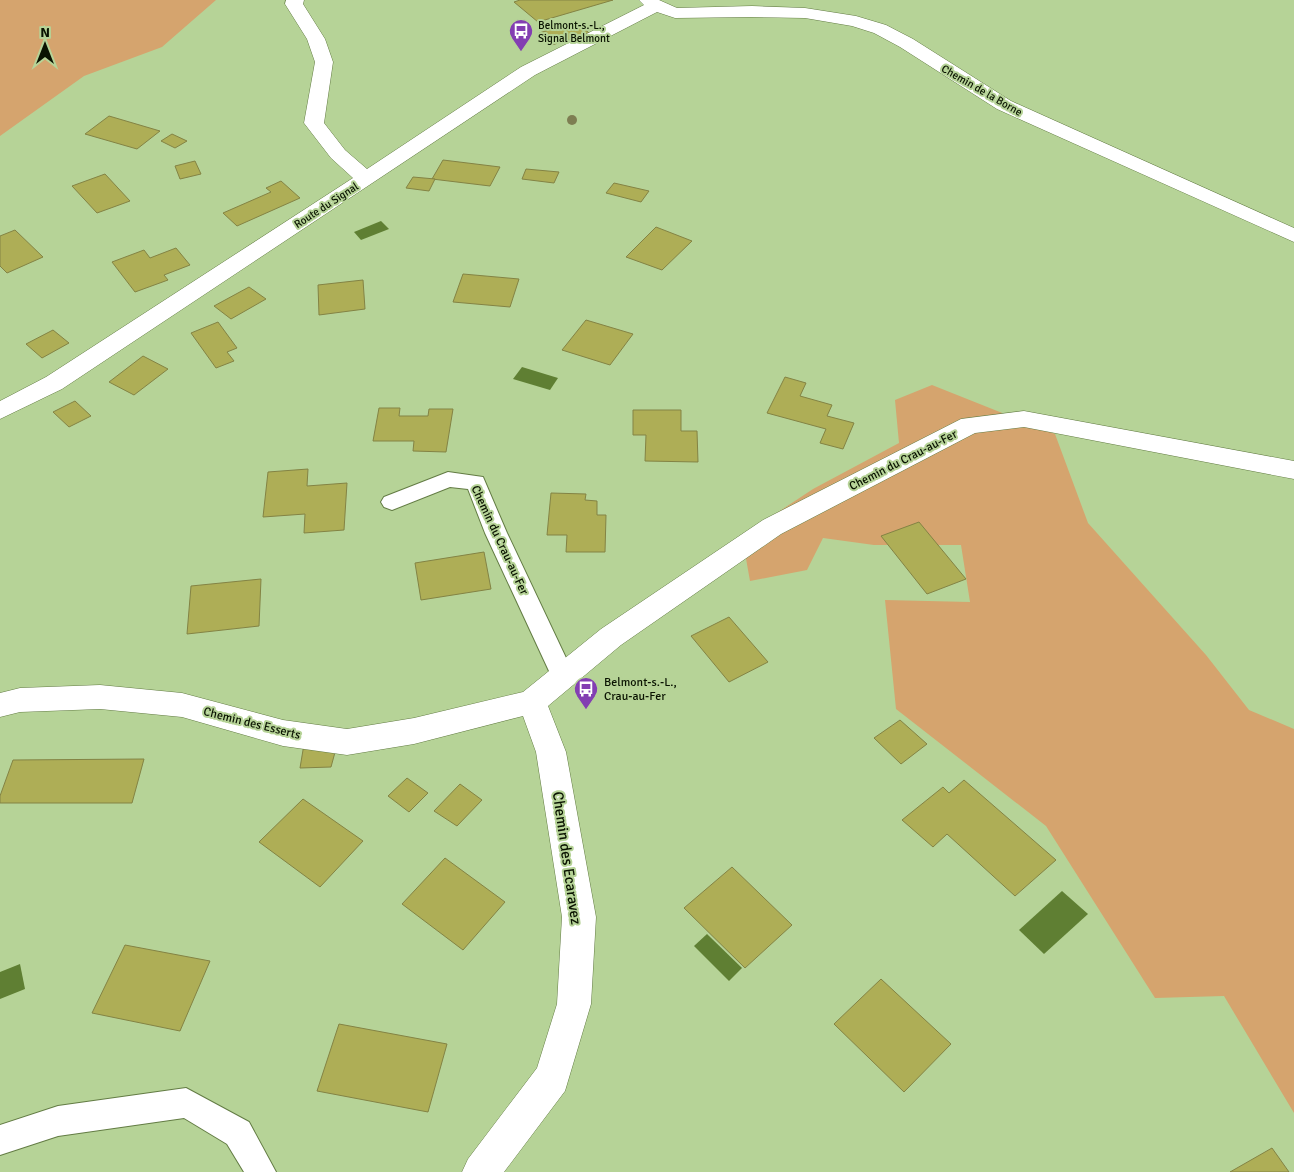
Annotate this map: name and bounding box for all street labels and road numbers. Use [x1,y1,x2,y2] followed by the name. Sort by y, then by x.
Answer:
[939,62,1025,119] street label: Chemin de la Borne
[292,180,361,231] street label: Route du Signal
[847,426,960,494] street label: Chemin du Crau-au-Fer
[468,483,532,598] street label: Chemin du Crau-au-Fer
[202,704,302,743] street label: Chemin des Esserts
[549,790,585,926] street label: Chemin des Ecaravez

